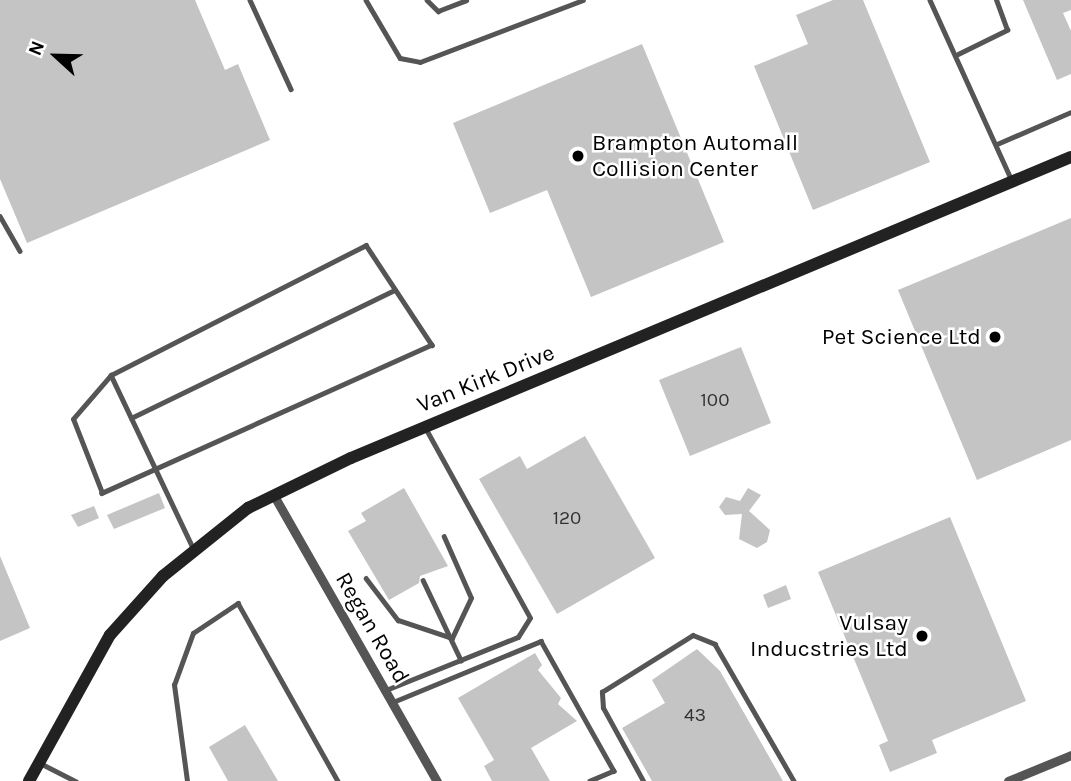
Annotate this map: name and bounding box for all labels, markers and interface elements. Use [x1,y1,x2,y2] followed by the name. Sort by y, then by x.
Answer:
[21,21,91,91] north arrow
[24,38,49,59] text: N
[592,129,798,183] place label: Brampton Automall Collision Center
[570,148,586,164] marker: Brampton Automall Collision Center
[822,323,981,351] place label: Pet Science Ltd
[987,329,1003,345] marker: Pet Science Ltd
[413,339,559,419] street label: Van Kirk Drive
[701,390,729,412] house number: 100
[553,508,581,530] house number: 120
[329,567,415,689] street label: Regan Road
[750,609,908,663] place label: Vulsay Inducstries Ltd
[914,628,930,644] marker: Vulsay Inducstries Ltd
[684,705,706,727] house number: 43

